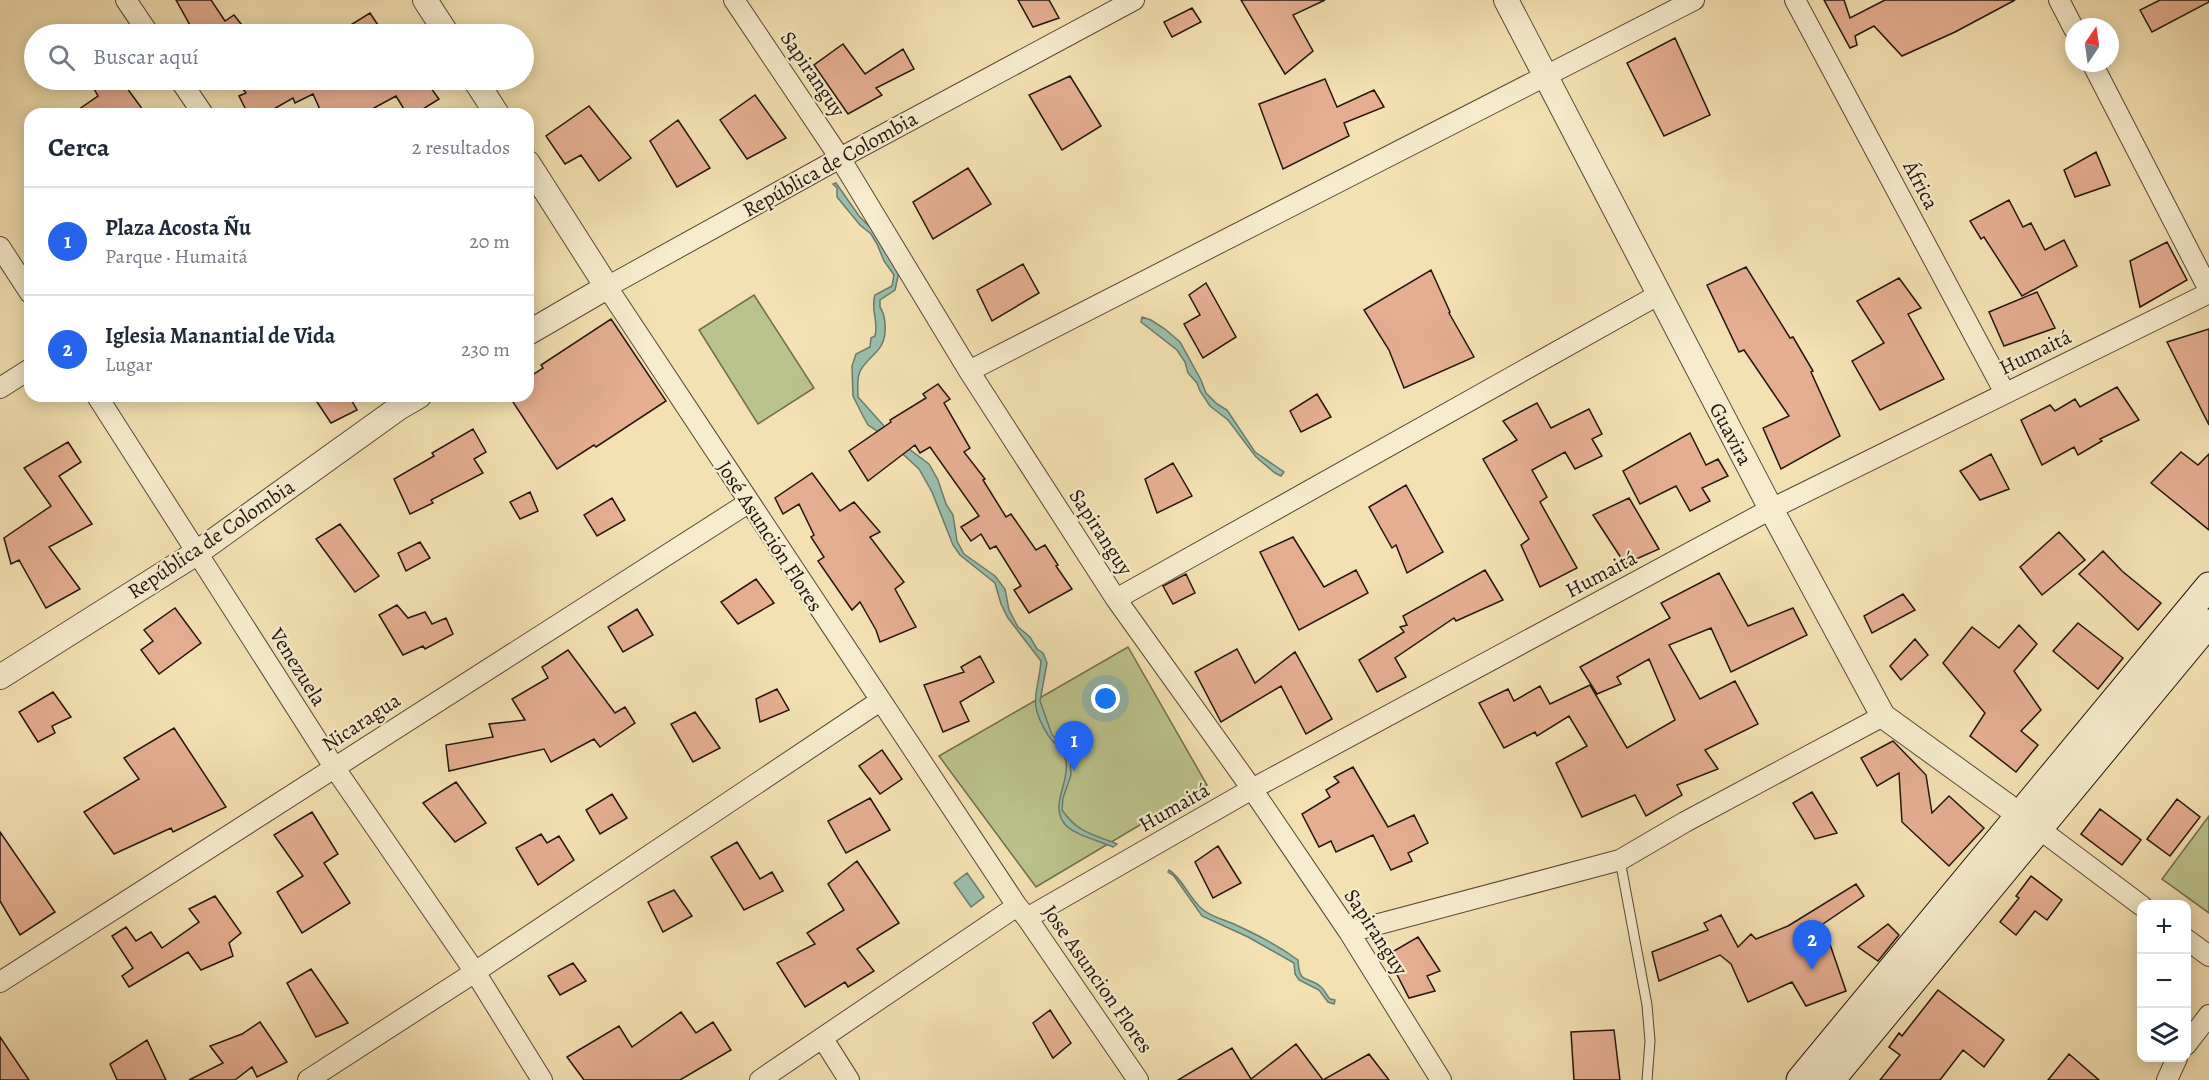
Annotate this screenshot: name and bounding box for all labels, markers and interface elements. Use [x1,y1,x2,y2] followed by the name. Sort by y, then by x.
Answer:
[2065,18,2119,72] north arrow
[24,24,534,90] search box
[774,26,852,123] street label: Sapiranguy
[45,41,78,74] icon: search
[93,42,199,72] text: Buscar aquí
[738,104,923,224] street label: República de Colombia
[48,130,110,165] text: Cerca
[412,134,510,161] text: 2 resultados
[1896,155,1946,215] street label: África
[105,213,251,243] text: Plaza Acosta Ñu
[64,228,71,255] text: 1
[469,228,510,255] text: 20 m
[105,243,248,270] text: Parque · Humaitá
[105,321,335,351] text: Iglesia Manantial de Vida
[1994,322,2076,381] street label: Humaitá
[63,336,72,363] text: 2
[461,336,510,363] text: 230 m
[105,351,153,378] text: Lugar
[1703,398,1759,470] street label: Guavira
[711,455,829,617] street label: José Asunción Flores
[122,473,300,605] street label: República de Colombia
[1063,483,1140,581] street label: Sapiranguy
[1560,543,1642,604] street label: Humaitá
[263,622,333,711] street label: Venezuela
[1091,684,1120,713] your location
[316,686,406,758] street label: Nicaragua
[1054,722,1094,771] pin: 1
[1134,775,1215,838] street label: Humaitá
[1338,883,1415,981] street label: Sapiranguy
[1036,899,1160,1059] street label: Jose Asuncion Flores
[2137,900,2191,1062] map controls
[2137,900,2191,954] button: +
[1792,920,1832,970] pin: 2
[2137,954,2191,1008] button: −
[2137,1008,2191,1062] button: layers

